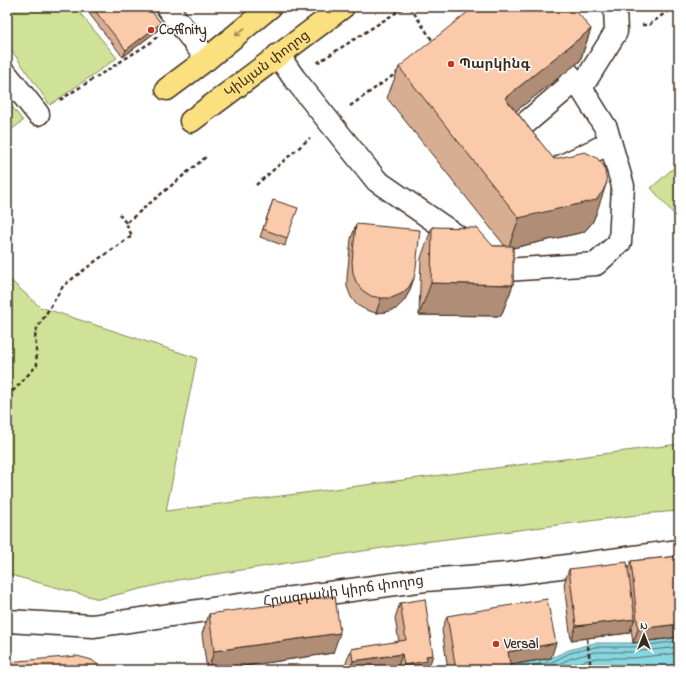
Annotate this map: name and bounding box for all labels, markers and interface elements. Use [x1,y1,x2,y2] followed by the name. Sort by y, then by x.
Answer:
[159,20,207,43] place label: Coffinity
[146,25,156,35] marker: Coffinity
[220,25,314,103] street label: Կիևյան փողոց
[235,27,245,36] one-way arrow
[459,54,530,75] place label: Պարկինգ
[446,59,456,69] marker: Պարկինգ
[262,570,425,612] street label: Հրազդանի կիրճ փողոց
[624,615,664,655] north arrow
[640,618,648,634] text: N
[503,634,539,655] place label: Versal
[491,639,501,649] marker: Versal

